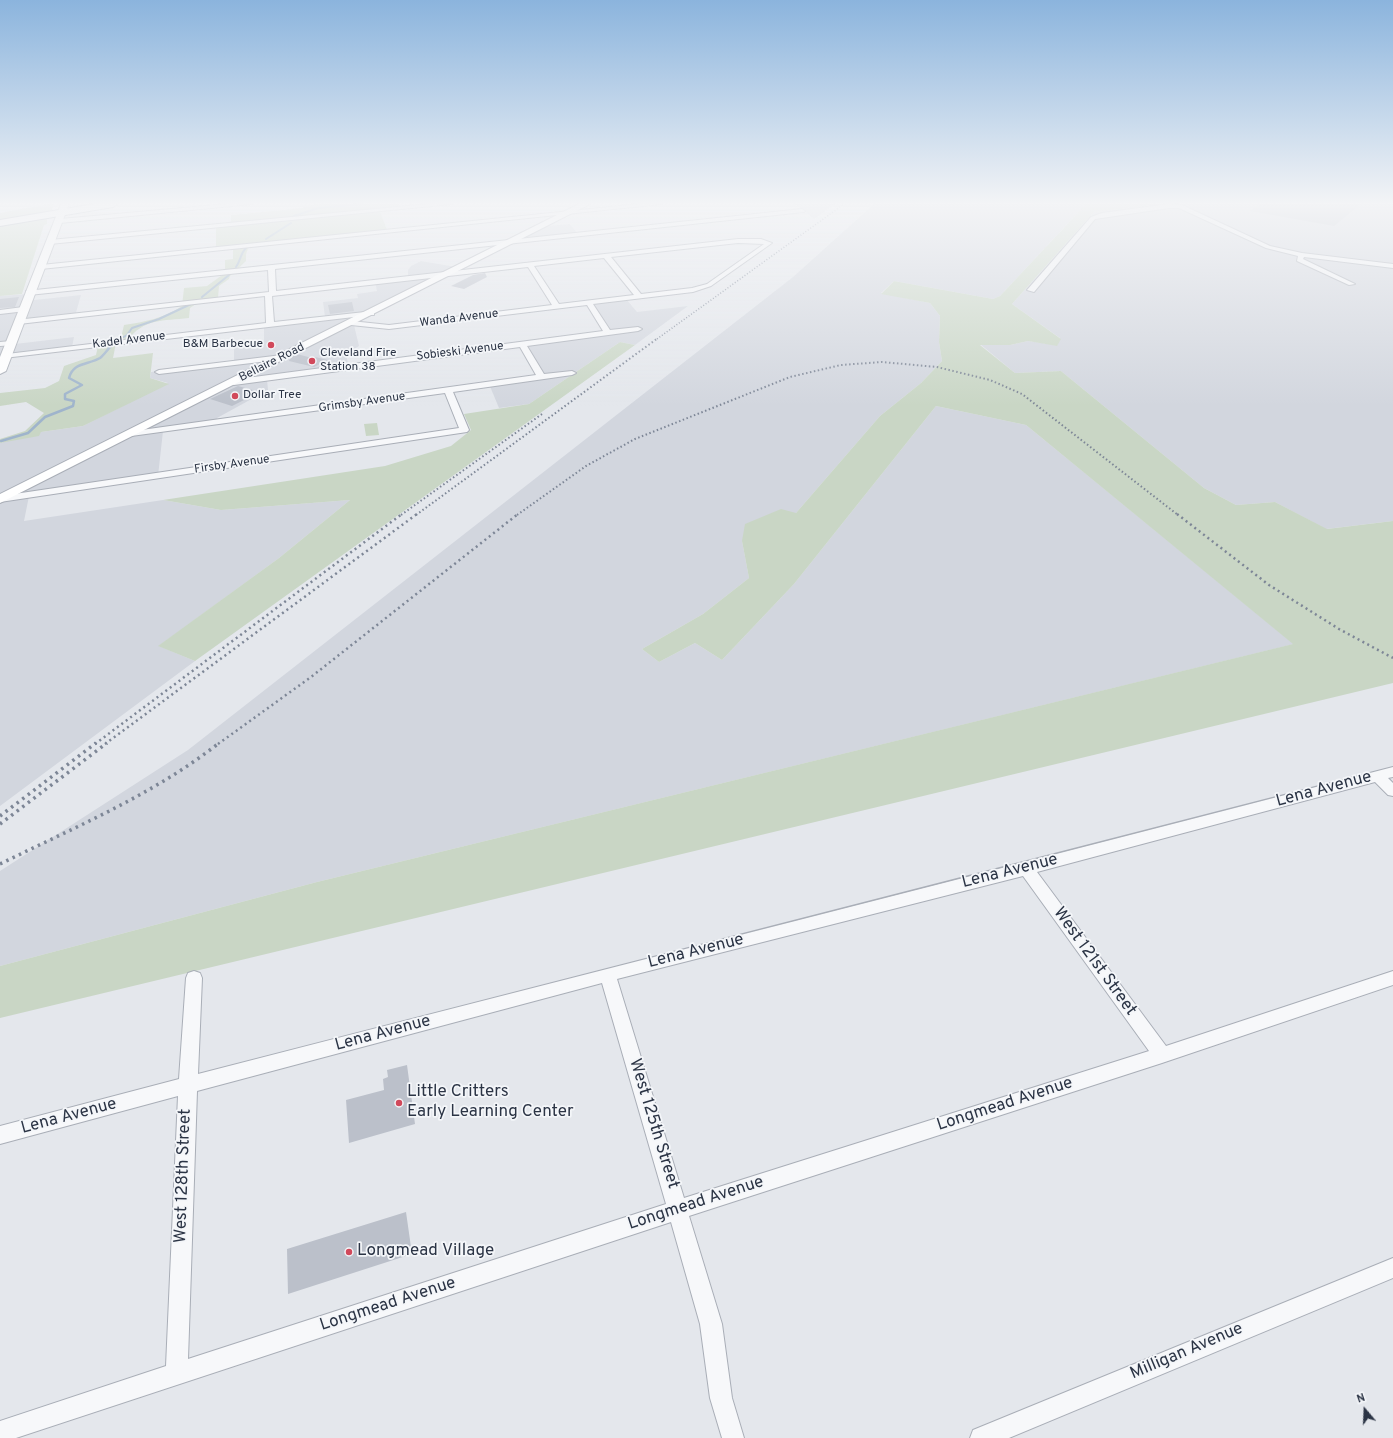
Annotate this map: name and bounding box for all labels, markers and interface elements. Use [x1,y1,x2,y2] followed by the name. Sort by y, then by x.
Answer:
[419,307,499,331] street label: Wanda Avenue
[92,329,166,353] street label: Kadel Avenue
[183,338,263,352] place label: B&M Barbecue
[237,340,307,386] street label: Bellaire Road
[266,340,276,350] marker: B&M Barbecue
[416,340,504,364] street label: Sobieski Avenue
[320,347,396,375] place label: Cleveland Fire Station 38
[307,356,317,366] marker: Cleveland Fire Station 38
[243,389,301,403] place label: Dollar Tree
[318,390,406,416] street label: Grimsby Avenue
[230,391,240,401] marker: Dollar Tree
[193,453,271,477] street label: Firsby Avenue
[1274,767,1374,813] street label: Lena Avenue
[960,850,1060,894] street label: Lena Avenue
[1048,904,1140,1020] street label: West 121st Street
[646,930,746,974] street label: Lena Avenue
[333,1011,433,1057] street label: Lena Avenue
[624,1057,682,1191] street label: West 125th Street
[934,1073,1076,1137] street label: Longmead Avenue
[407,1083,574,1123] place label: Little Critters Early Learning Center
[19,1094,119,1140] street label: Lena Avenue
[394,1098,404,1108] marker: Little Critters Early Learning Center
[171,1108,197,1244] street label: West 128th Street
[625,1172,767,1236] street label: Longmead Avenue
[357,1242,494,1262] place label: Longmead Village
[344,1247,354,1257] marker: Longmead Village
[317,1273,459,1337] street label: Longmead Avenue
[1128,1319,1246,1385] street label: Milligan Avenue
[1345,1390,1385,1430] north arrow
[1355,1391,1367,1407] text: N

